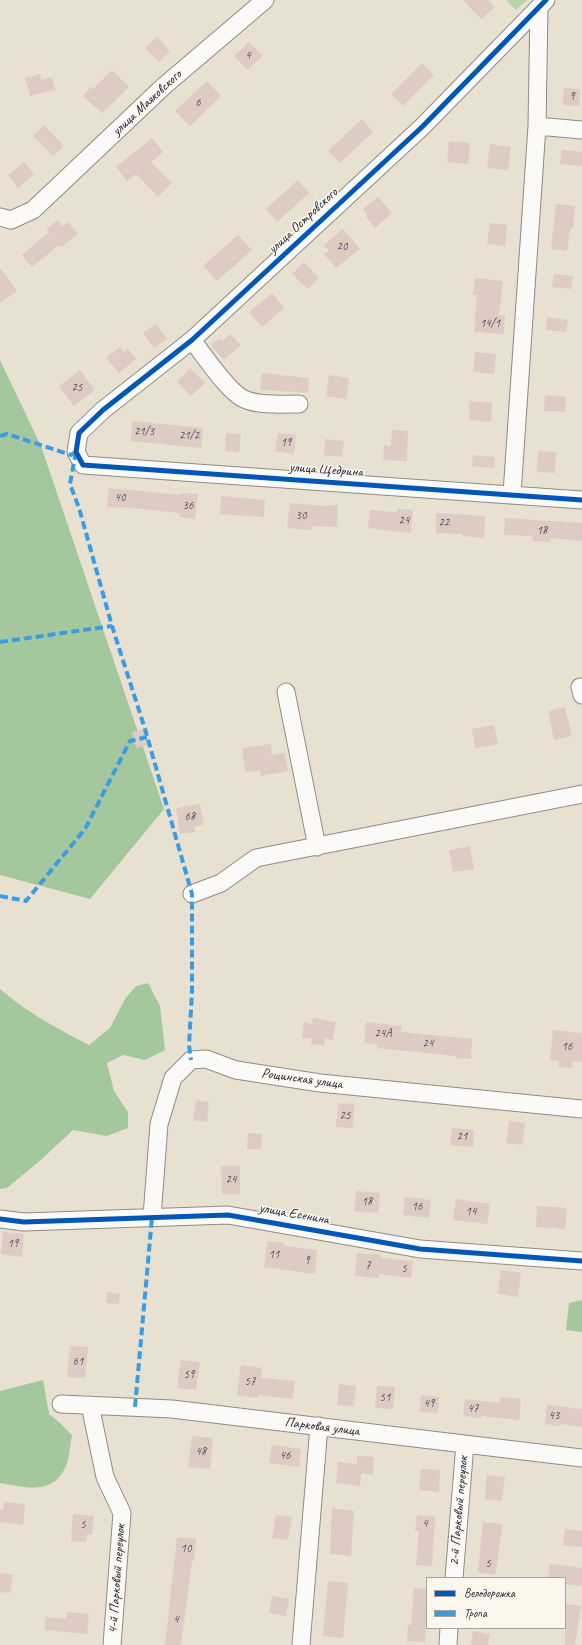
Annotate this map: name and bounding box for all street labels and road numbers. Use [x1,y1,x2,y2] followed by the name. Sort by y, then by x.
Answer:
[109,66,185,140] street label: улица Маяковского
[265,184,341,258] street label: улица Островского
[288,459,364,481] street label: улица Щедрина
[260,1065,344,1093] street label: Рощинская улица
[258,1200,330,1228] street label: улица Есенина
[284,1414,360,1440] street label: Парковая улица
[446,1456,472,1566] street label: 2-й Парковый переулок
[105,1524,129,1634] street label: 4-й Парковый переулок

